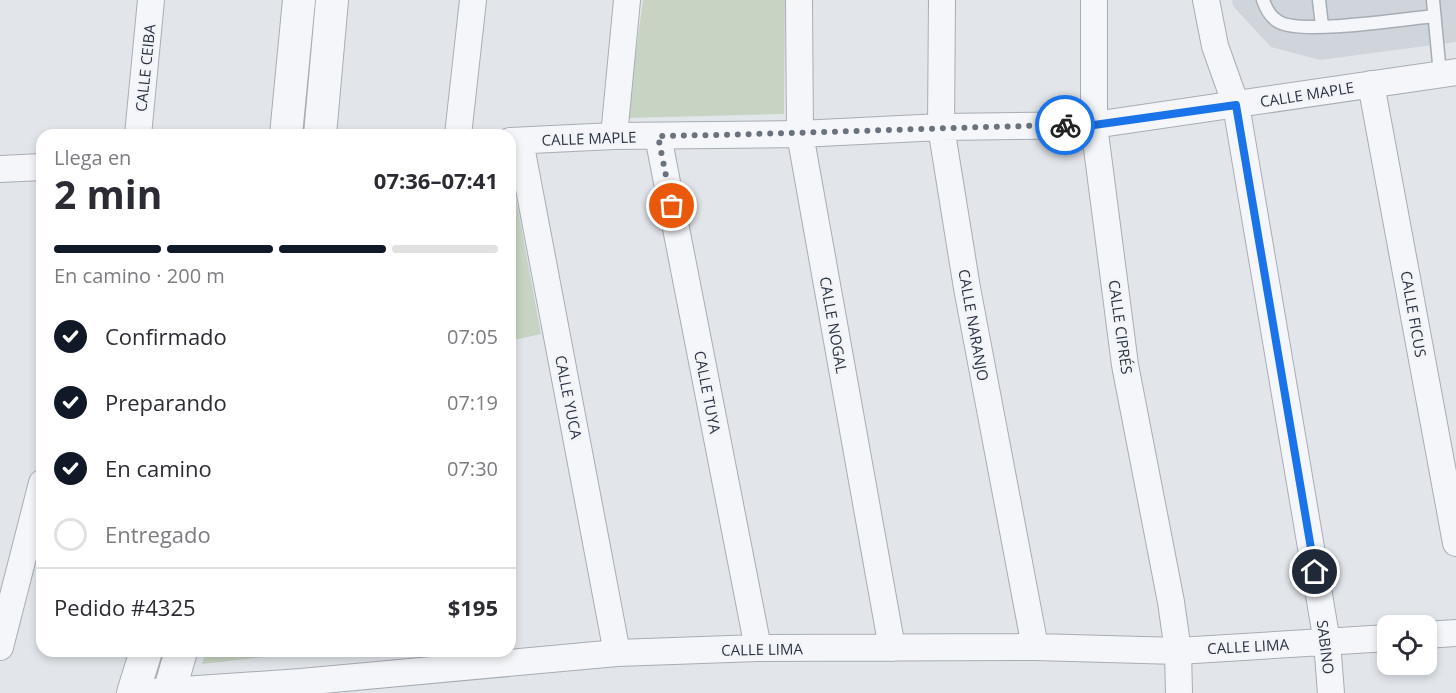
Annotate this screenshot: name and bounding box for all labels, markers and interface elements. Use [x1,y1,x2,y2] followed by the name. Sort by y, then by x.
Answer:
[130,23,160,113] street label: CALLE CEIBA
[1259,77,1355,111] street label: CALLE MAPLE
[1035,95,1095,155] courier
[1049,109,1082,142] icon: bike
[541,126,637,150] street label: CALLE MAPLE
[54,144,131,171] text: Llega en
[374,165,498,195] text: 07:36–07:41
[54,167,162,220] text: 2 min
[646,180,697,231] pin
[655,189,688,222] icon: bag
[54,262,225,289] text: En camino · 200 m
[954,267,994,383] street label: CALLE NARANJO
[1397,269,1431,359] street label: CALLE FICUS
[816,275,852,375] street label: CALLE NOGAL
[1104,278,1138,376] street label: CALLE CIPRÉS
[54,320,87,353] icon: check
[105,321,227,351] text: Confirmado
[447,323,498,350] text: 07:05
[690,349,726,436] street label: CALLE TUYA
[551,353,587,441] street label: CALLE YUCA
[54,386,87,419] icon: check
[105,387,227,417] text: Preparando
[447,389,498,416] text: 07:19
[54,452,87,485] icon: check
[105,453,212,483] text: En camino
[447,455,498,482] text: 07:30
[105,519,211,549] text: Entregado
[1289,546,1340,597] pin
[1298,555,1331,588] icon: home
[54,592,196,622] text: Pedido #4325
[448,592,498,622] text: $195
[1377,615,1437,675] map controls
[1377,615,1437,675] button: locate
[1313,619,1339,675] street label: SABINO
[1207,634,1290,658] street label: CALLE LIMA
[721,638,804,660] street label: CALLE LIMA

